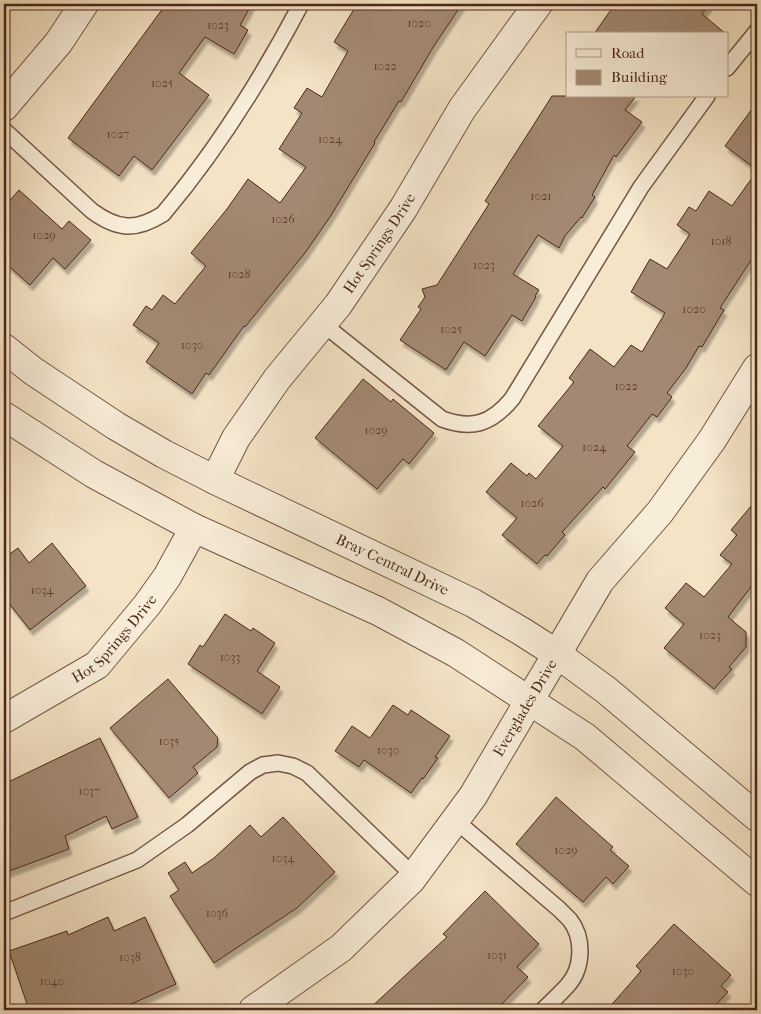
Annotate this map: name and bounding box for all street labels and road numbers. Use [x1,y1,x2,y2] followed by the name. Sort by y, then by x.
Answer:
[340,190,420,297] street label: Hot Springs Drive
[333,530,452,599] street label: Bray Central Drive
[68,591,161,687] street label: Hot Springs Drive
[489,655,561,760] street label: Everglades Drive

